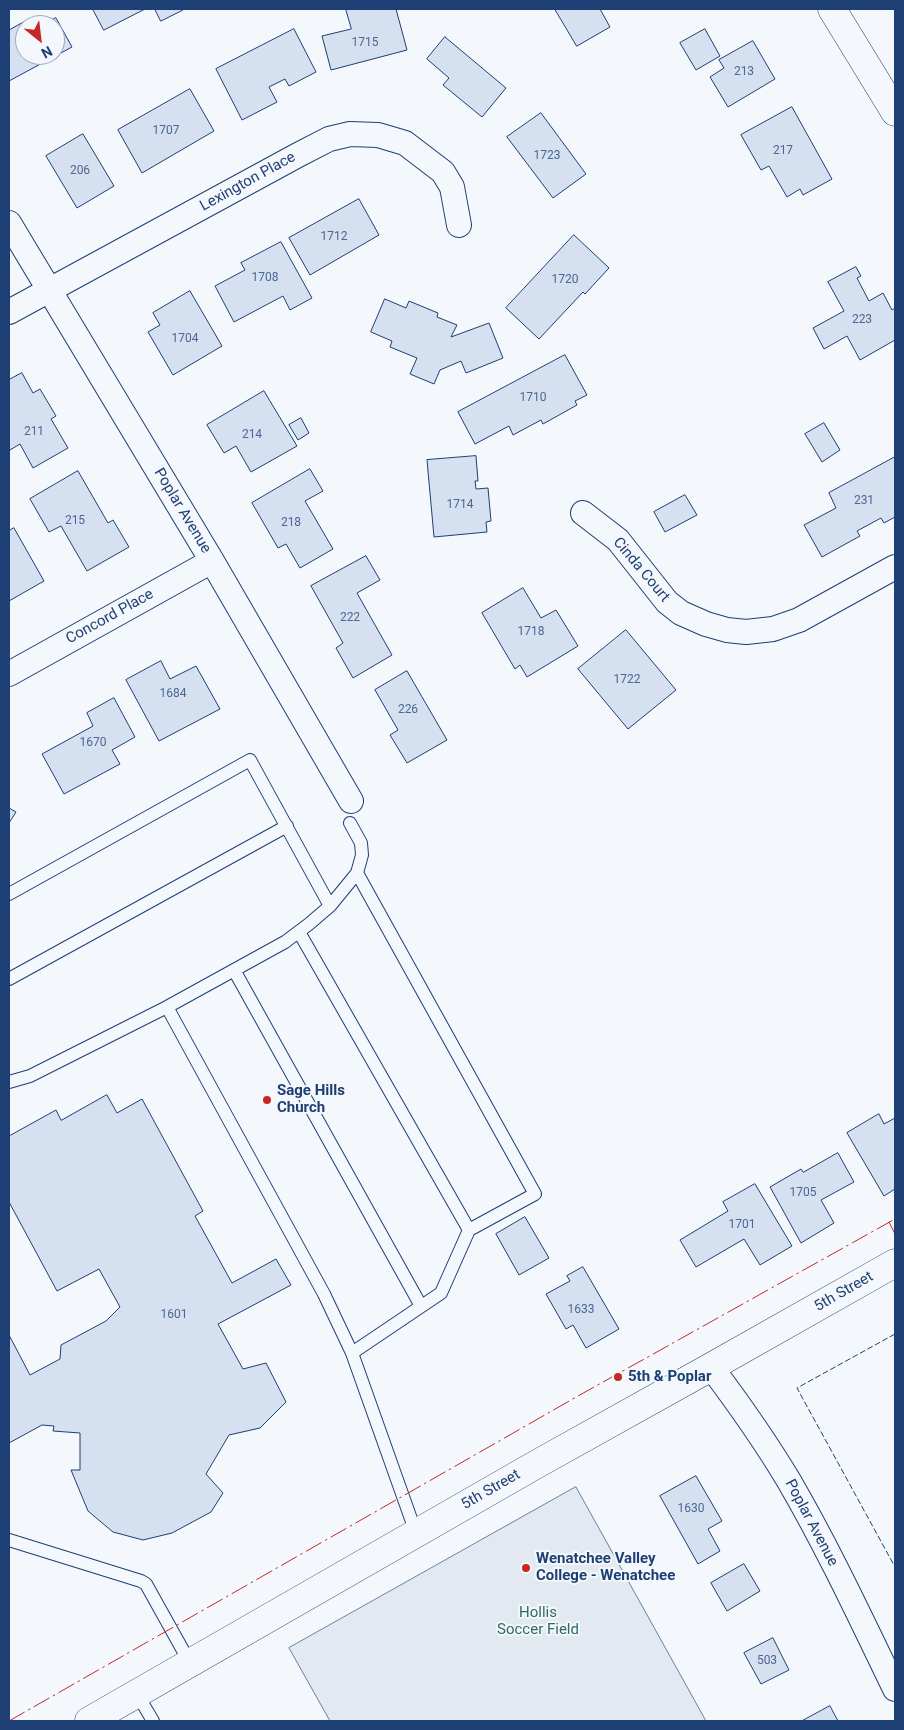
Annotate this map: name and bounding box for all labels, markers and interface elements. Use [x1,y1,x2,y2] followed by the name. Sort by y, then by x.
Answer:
[15,15,65,65] north arrow
[352,36,378,50] house number: 1715
[39,43,55,62] text: N
[734,65,754,79] house number: 213
[153,124,179,138] house number: 1707
[773,144,793,158] house number: 217
[197,148,299,216] street label: Lexington Place
[534,149,560,163] house number: 1723
[70,164,90,178] house number: 206
[321,230,347,244] house number: 1712
[252,271,278,285] house number: 1708
[552,273,578,287] house number: 1720
[852,313,872,327] house number: 223
[172,332,198,346] house number: 1704
[520,391,546,405] house number: 1710
[24,425,44,439] house number: 211
[242,428,262,442] house number: 214
[150,465,214,557] street label: Poplar Avenue
[854,494,874,508] house number: 231
[447,498,473,512] house number: 1714
[65,514,85,528] house number: 215
[281,516,301,530] house number: 218
[609,534,673,606] street label: Cinda Court
[63,586,157,648] street label: Concord Place
[340,611,360,625] house number: 222
[518,625,544,639] house number: 1718
[614,673,640,687] house number: 1722
[160,687,186,701] house number: 1684
[398,703,418,717] house number: 226
[80,736,106,750] house number: 1670
[277,1082,345,1117] place label: Sage Hills Church
[261,1094,273,1106] marker: Sage Hills Church
[790,1186,816,1200] house number: 1705
[729,1218,755,1232] house number: 1701
[811,1268,877,1316] street label: 5th Street
[568,1303,594,1317] house number: 1633
[161,1308,187,1322] house number: 1601
[628,1368,711,1386] place label: 5th & Poplar
[612,1371,624,1383] marker: 5th & Poplar
[458,1466,524,1514] street label: 5th Street
[781,1476,841,1570] street label: Poplar Avenue
[678,1502,704,1516] house number: 1630
[536,1550,675,1585] place label: Wenatchee Valley College - Wenatchee
[520,1562,532,1574] marker: Wenatchee Valley College - Wenatchee
[497,1604,579,1639] park label: Hollis Soccer Field
[757,1654,777,1668] house number: 503

